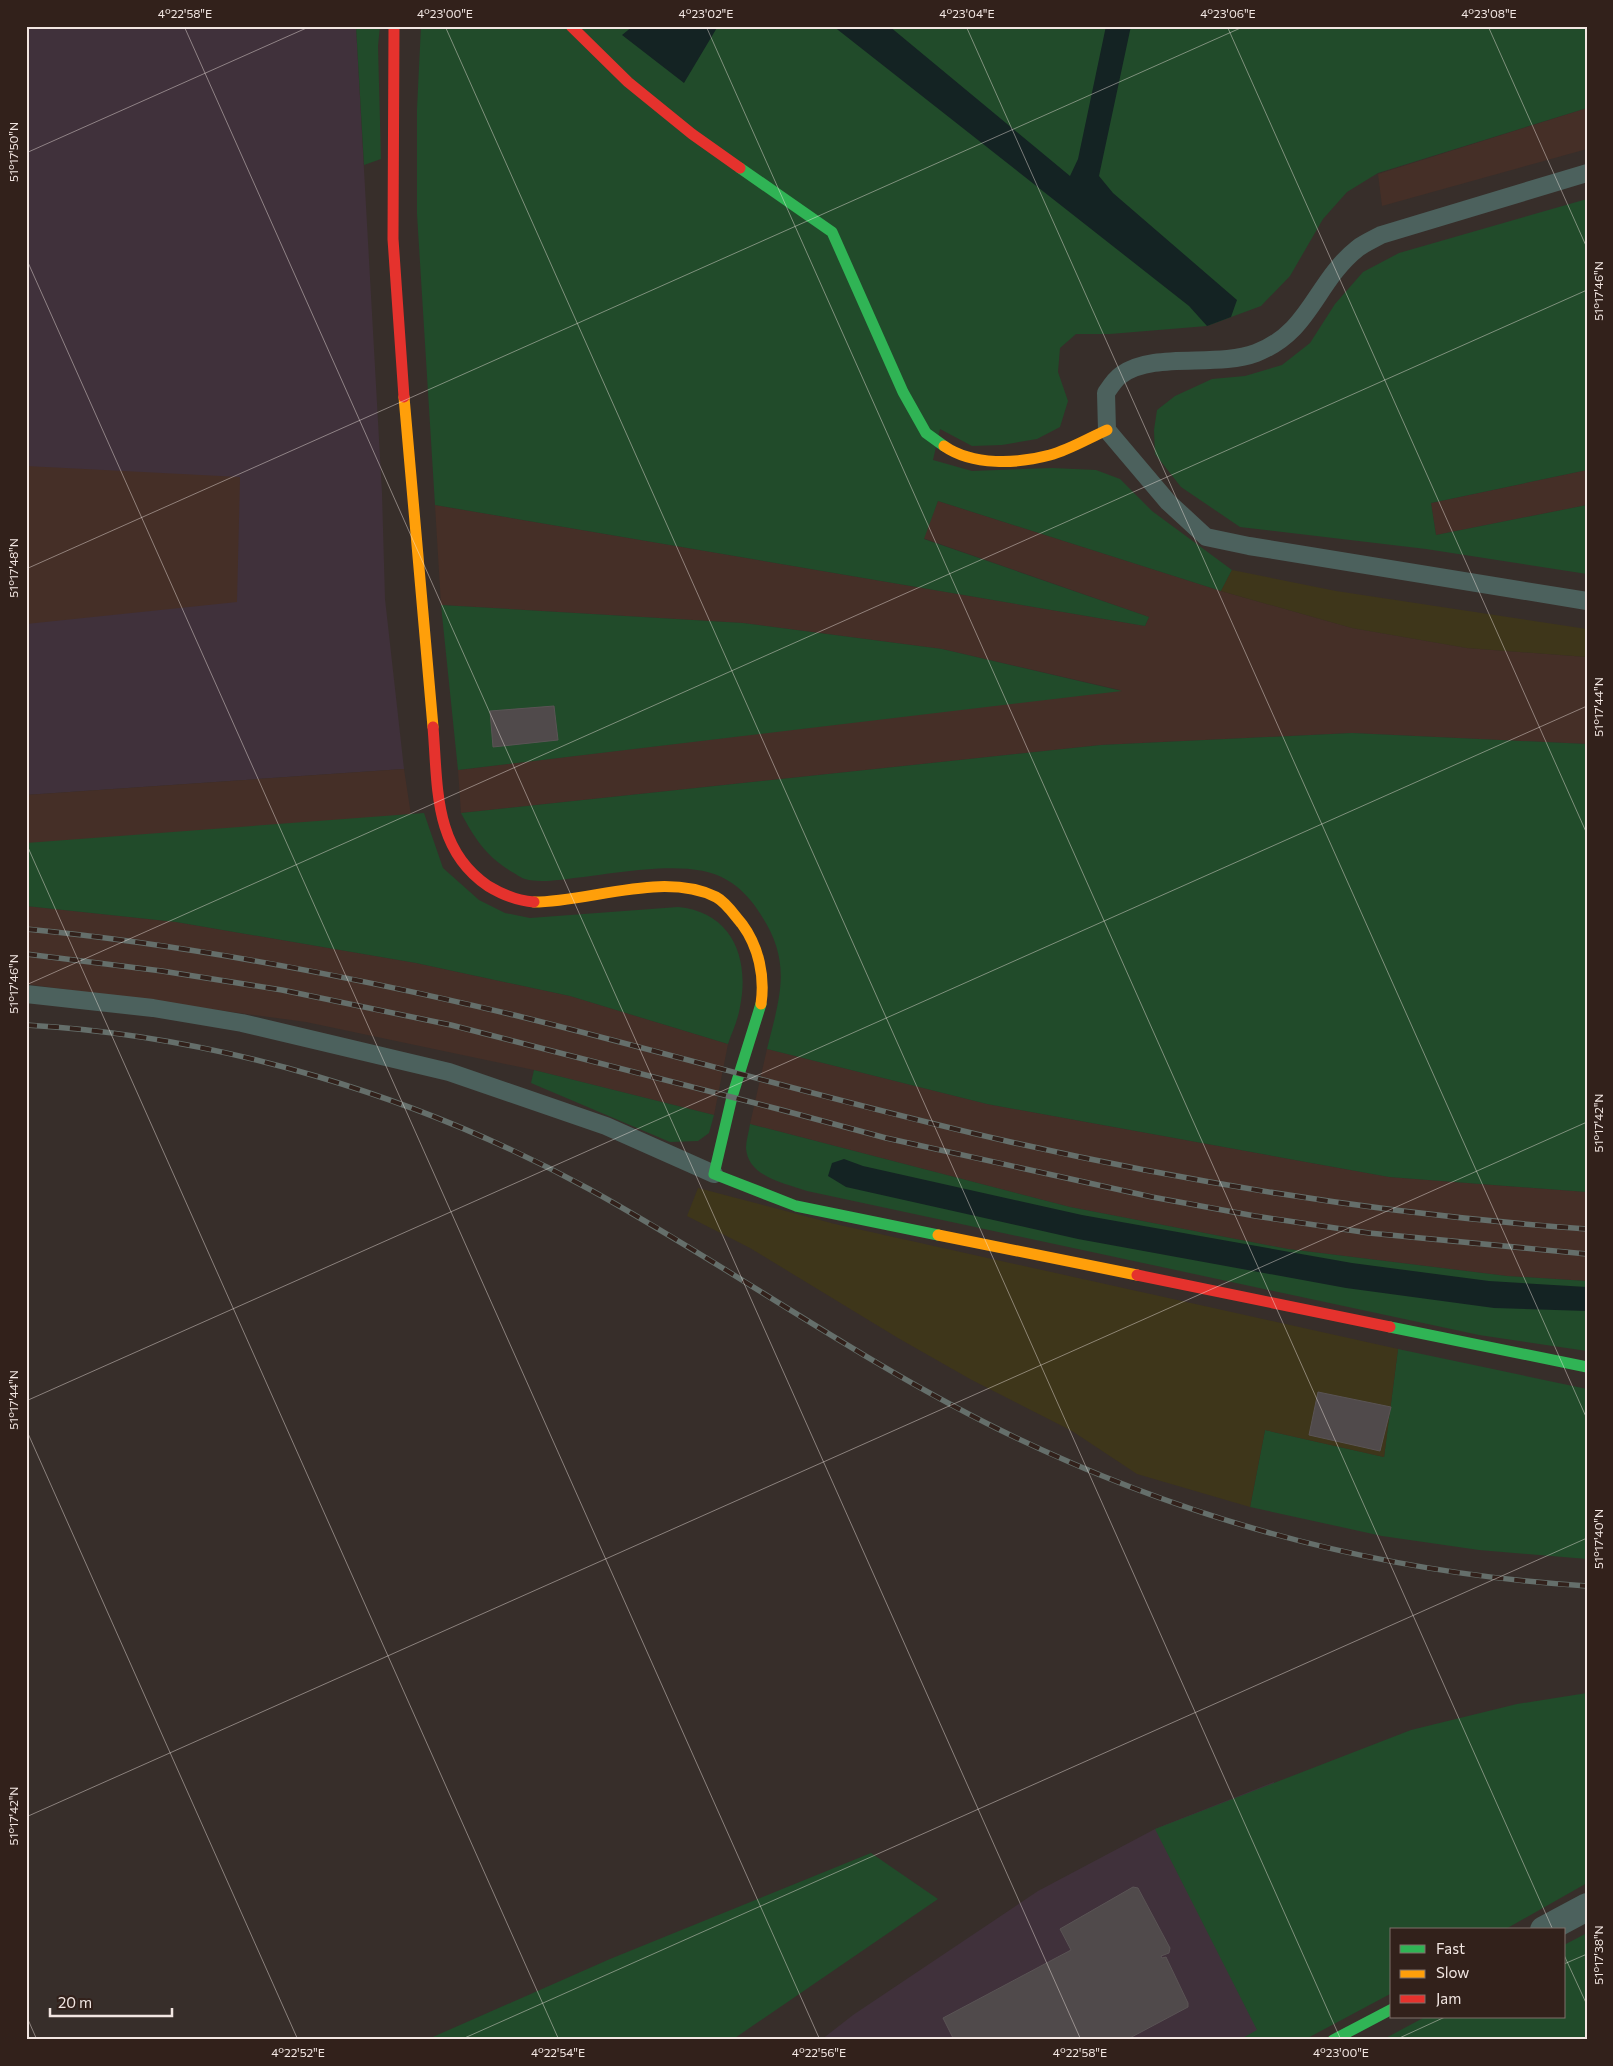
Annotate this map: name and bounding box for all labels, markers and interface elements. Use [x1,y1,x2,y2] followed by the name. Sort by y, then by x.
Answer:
[158,6,212,20] text: 4°22'58"E
[417,6,473,20] text: 4°23'00"E
[679,6,733,20] text: 4°23'02"E
[939,6,995,20] text: 4°23'04"E
[1200,6,1256,20] text: 4°23'06"E
[1461,6,1517,20] text: 4°23'08"E
[6,122,20,182] text: 51°17'50"N
[1591,261,1605,321] text: 51°17'46"N
[6,538,20,598] text: 51°17'48"N
[1591,677,1605,737] text: 51°17'44"N
[6,954,20,1014] text: 51°17'46"N
[1591,1094,1605,1152] text: 51°17'42"N
[6,1370,20,1430] text: 51°17'44"N
[1591,1509,1605,1569] text: 51°17'40"N
[6,1787,20,1845] text: 51°17'42"N
[1591,1925,1605,1985] text: 51°17'38"N
[1390,1928,1566,2018] legend
[1436,1939,1465,1957] text: Fast
[1436,1963,1469,1981] text: Slow
[50,1986,172,2018] scale bar
[1436,1989,1461,2007] text: Jam
[58,1993,92,2011] text: 20 m
[271,2045,325,2059] text: 4°22'52"E
[531,2045,585,2059] text: 4°22'54"E
[792,2045,846,2059] text: 4°22'56"E
[1053,2045,1107,2059] text: 4°22'58"E
[1313,2045,1369,2059] text: 4°23'00"E

